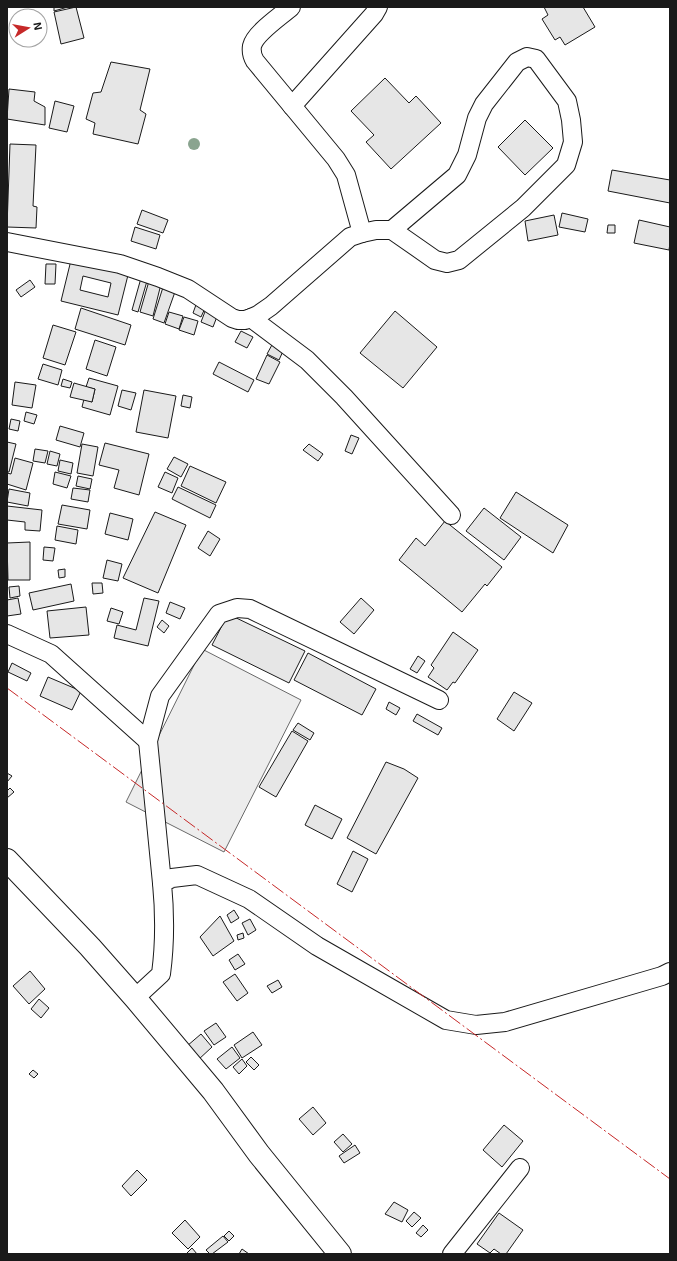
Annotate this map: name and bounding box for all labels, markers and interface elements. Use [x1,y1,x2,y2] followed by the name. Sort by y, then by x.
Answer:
[8,8,48,48] north arrow
[31,21,45,31] text: N

